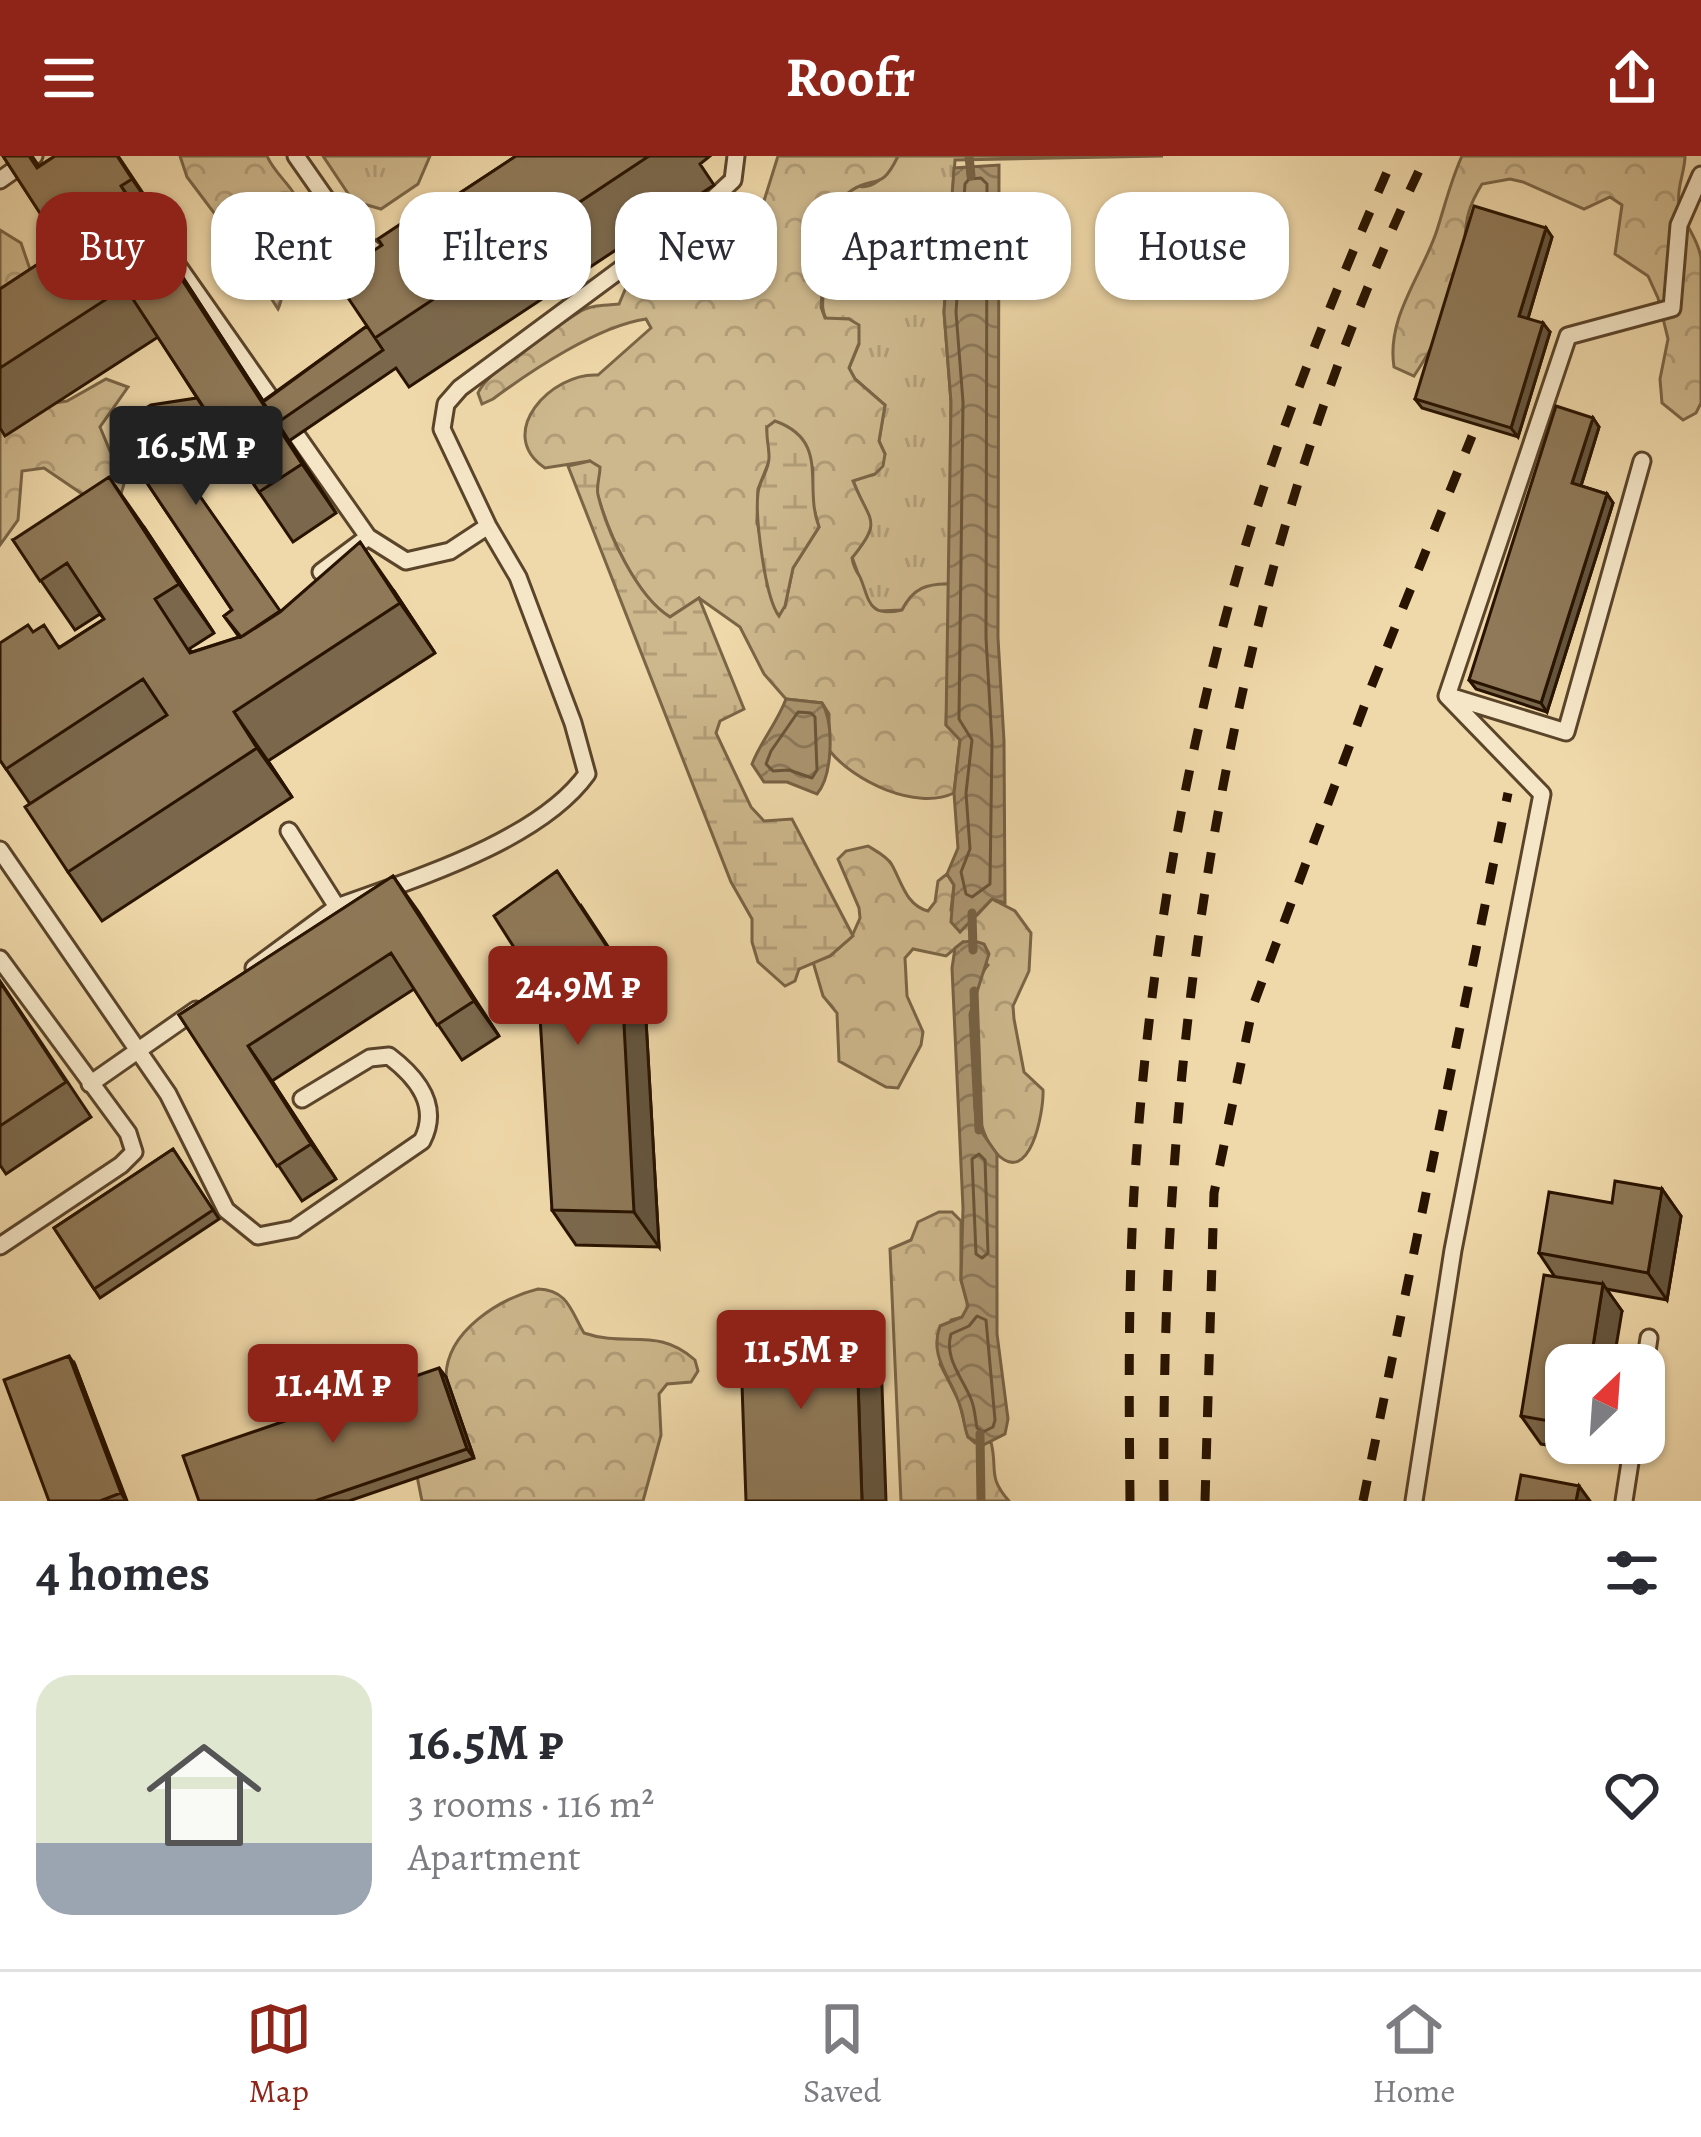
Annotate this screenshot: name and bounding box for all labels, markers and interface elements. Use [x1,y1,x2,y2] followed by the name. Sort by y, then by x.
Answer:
[786,41,915,115] text: Roofr
[36,45,102,111] icon: menu
[1599,45,1665,111] icon: share
[36,192,187,300] chip: Buy
[211,192,375,300] chip: Rent
[399,192,591,300] chip: Filters
[615,192,777,300] chip: New
[801,192,1071,300] chip: Apartment
[1095,192,1289,300] chip: House
[85,406,307,508] pin: 16.5M ₽
[137,418,255,471] text: 16.5M ₽
[467,946,689,1048] pin: 24.9M ₽
[515,958,641,1011] text: 24.9M ₽
[690,1310,912,1412] pin: 11.5M ₽
[744,1322,858,1375] text: 11.5M ₽
[222,1344,444,1446] pin: 11.4M ₽
[1545,1344,1665,1464] north arrow
[1545,1344,1665,1464] map controls
[275,1356,391,1409] text: 11.4M ₽
[36,1538,210,1608] text: 4 homes
[1599,1540,1665,1606] icon: filters
[408,1707,564,1777] text: 16.5M ₽
[132,1723,276,1867] icon: home
[1599,1762,1665,1828] icon: heart
[408,1777,654,1830] text: 3 rooms · 116 m²
[408,1830,581,1883] text: Apartment
[246,1996,312,2113] tab: Map
[803,1996,881,2113] tab: Saved
[1372,1996,1455,2113] tab: Home

